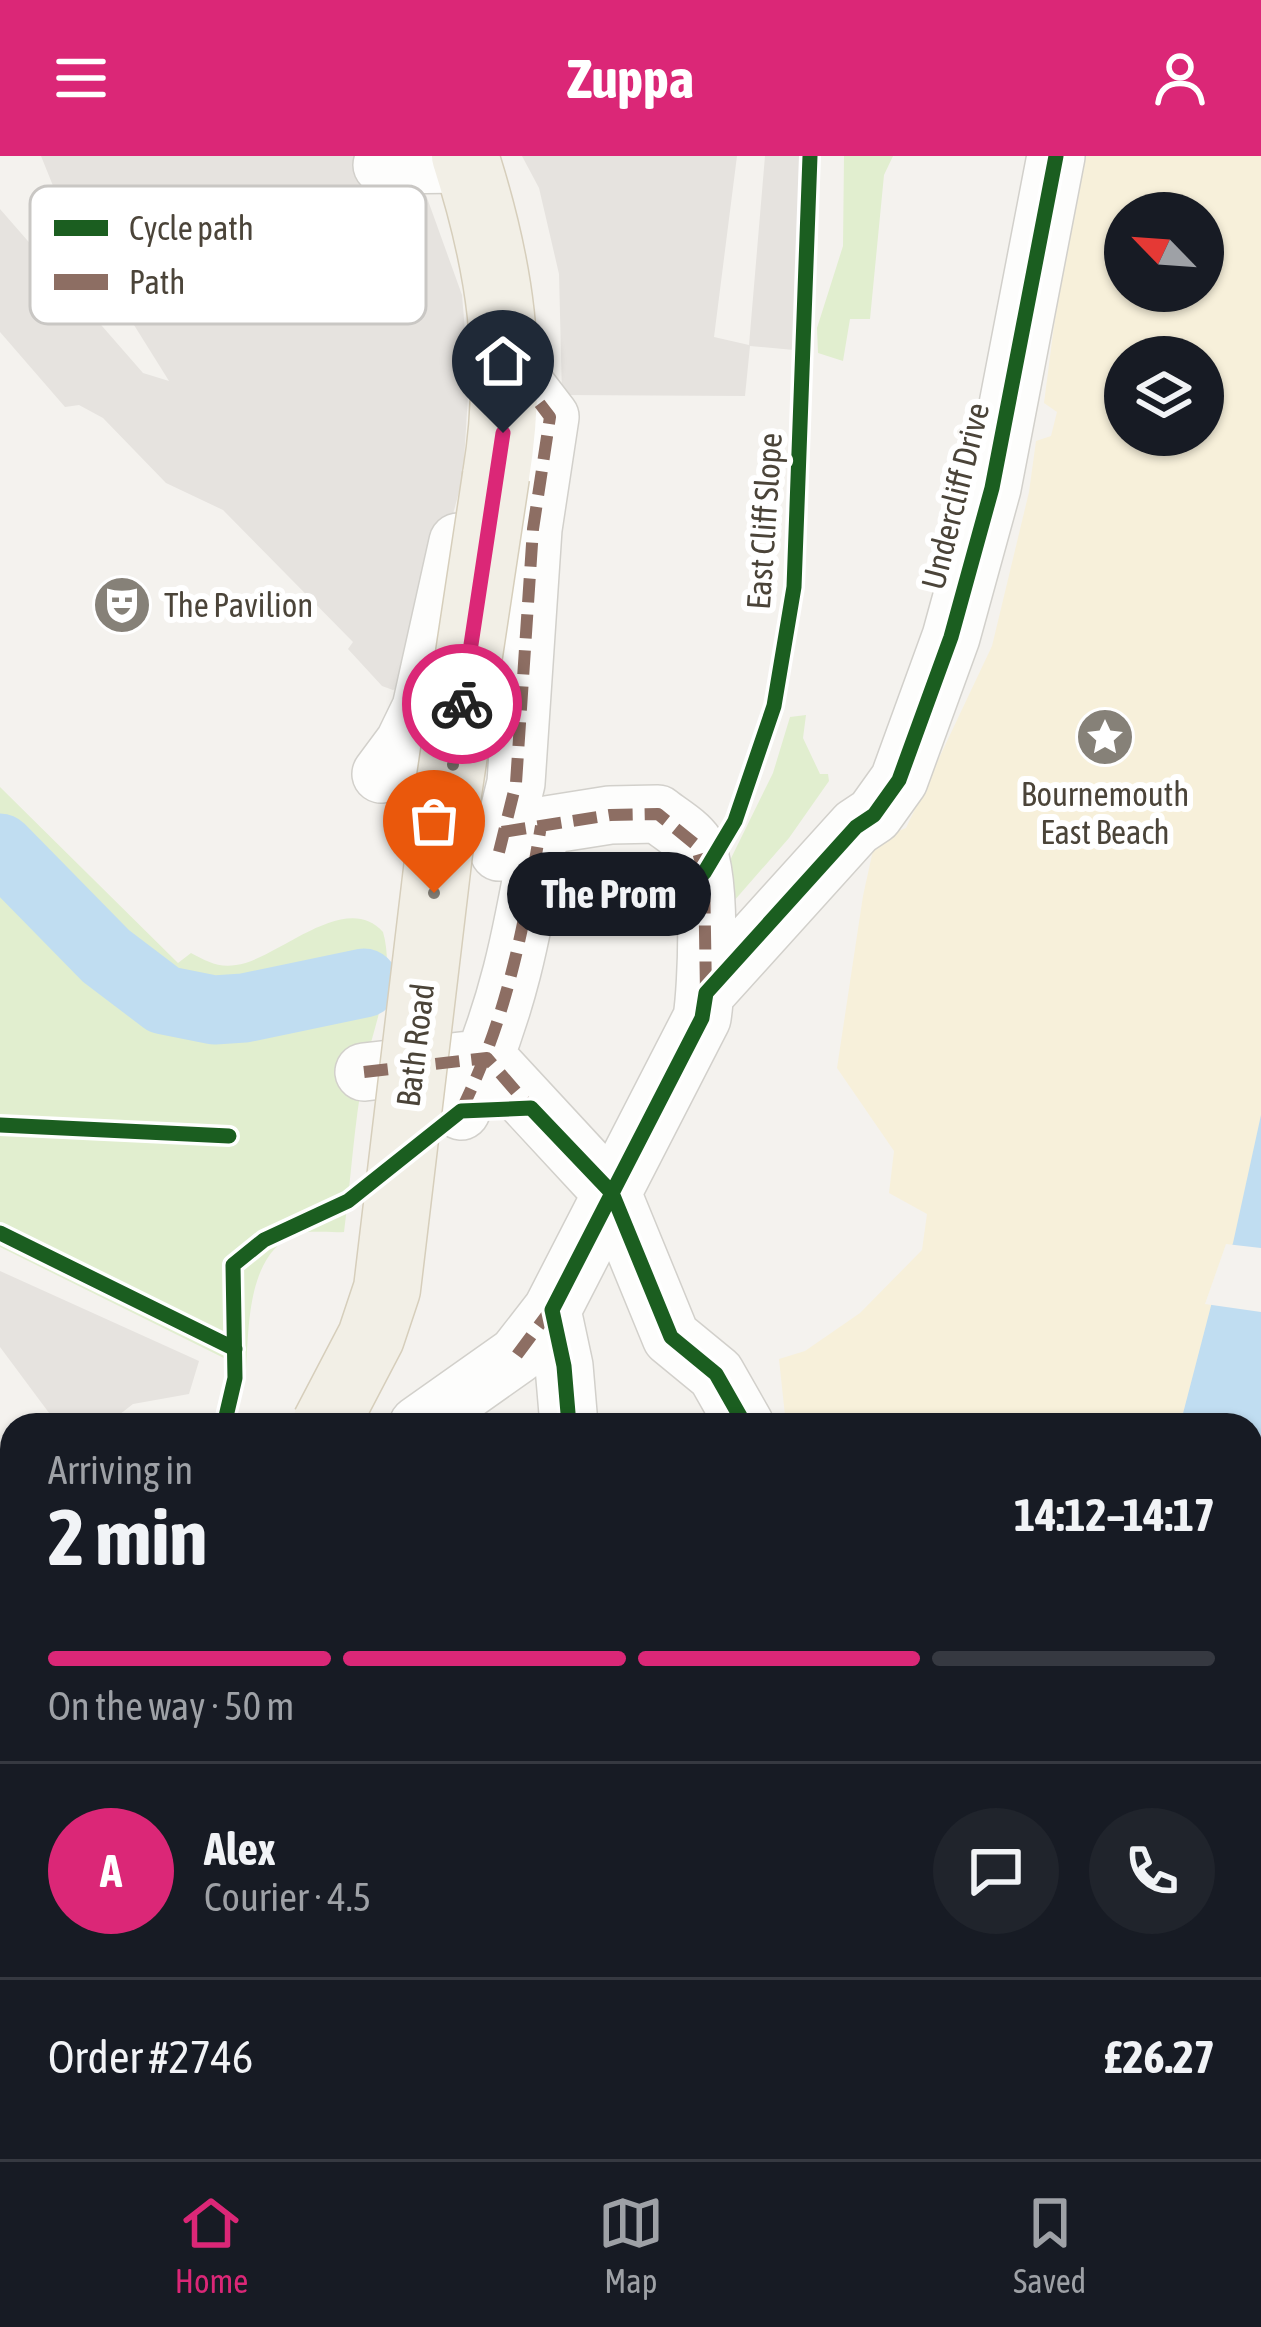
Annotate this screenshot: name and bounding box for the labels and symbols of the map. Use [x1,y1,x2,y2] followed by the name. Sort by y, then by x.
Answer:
[30,186,426,324] legend
[1104,192,1224,312] north arrow
[129,209,254,247] text: Cycle path
[129,263,185,301] text: Path
[452,310,554,433] pin
[913,399,997,593] street label: Undercliff Drive
[739,431,789,611] street label: East Cliff Slope
[91,574,153,636] theatre icon: The Pavilion
[164,586,313,624] place label: The Pavilion
[402,644,522,764] courier
[1074,706,1136,768] place icon: Bournemouth East Beach
[383,770,485,893] pin
[1021,775,1189,851] place label: Bournemouth East Beach
[506,851,710,935] callout: The Prom
[389,981,441,1109] street label: Bath Road

